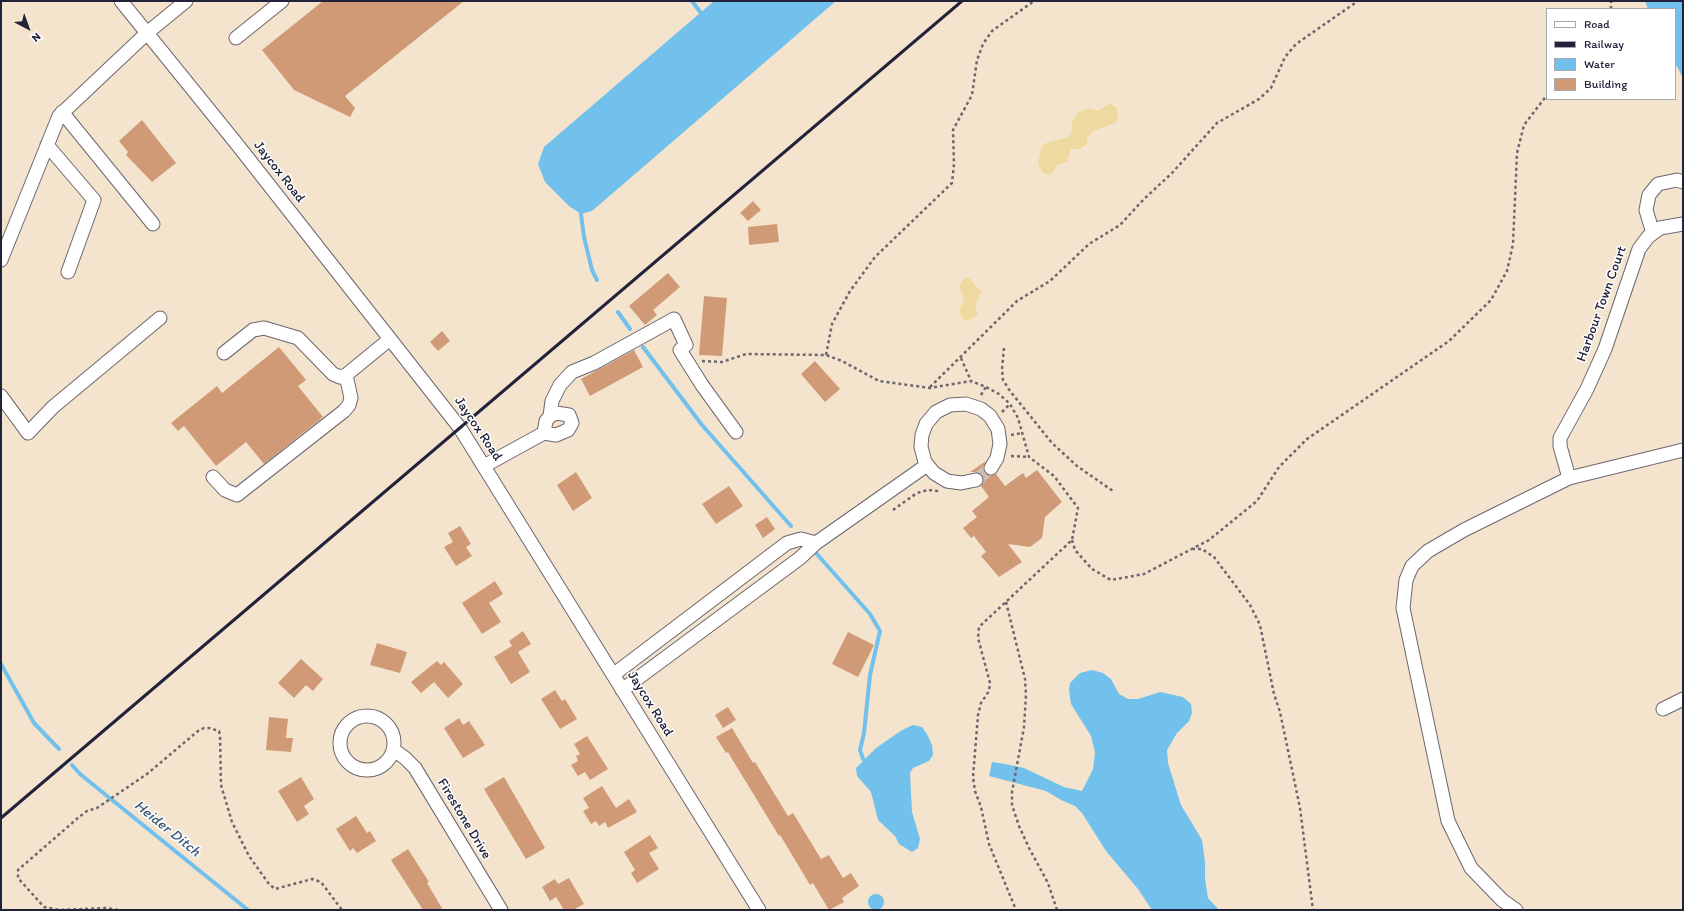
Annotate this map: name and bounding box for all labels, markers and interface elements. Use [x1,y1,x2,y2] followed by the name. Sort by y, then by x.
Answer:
[8,8,48,48] north arrow
[1546,8,1676,100] legend
[1584,17,1610,31] text: Road
[29,30,43,45] text: N
[1584,37,1624,51] text: Railway
[1584,57,1615,71] text: Water
[1584,77,1627,91] text: Building
[250,138,308,206] street label: Jaycox Road
[1573,244,1631,364] street label: Harbour Town Court
[450,394,506,464] street label: Jaycox Road
[623,668,677,740] street label: Jaycox Road
[433,776,495,862] street label: Firestone Drive
[130,797,204,861] water label: Heider Ditch

